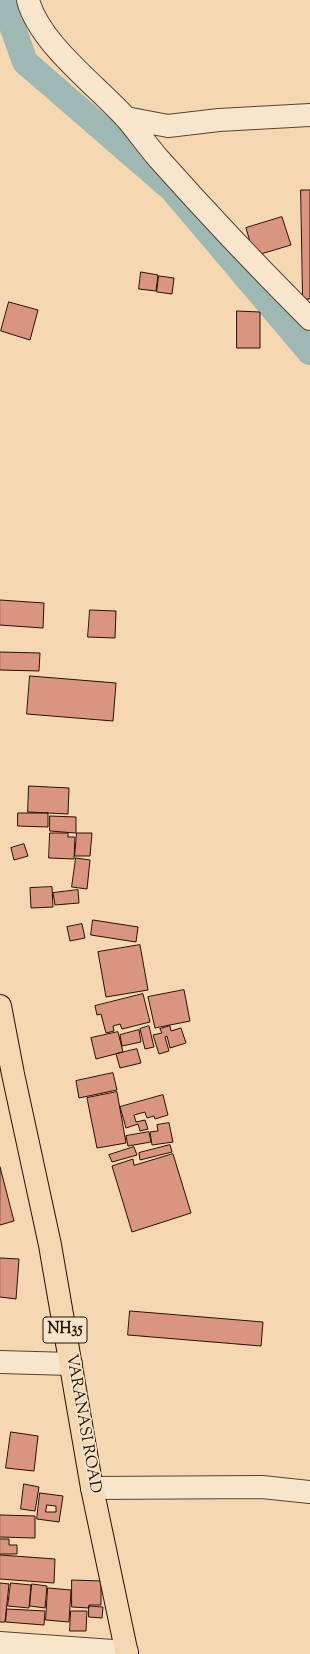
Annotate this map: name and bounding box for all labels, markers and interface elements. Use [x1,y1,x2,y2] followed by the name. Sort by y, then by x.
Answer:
[43,1317,87,1343] road number: NH35
[60,1353,104,1495] street label: VARANASI ROAD

